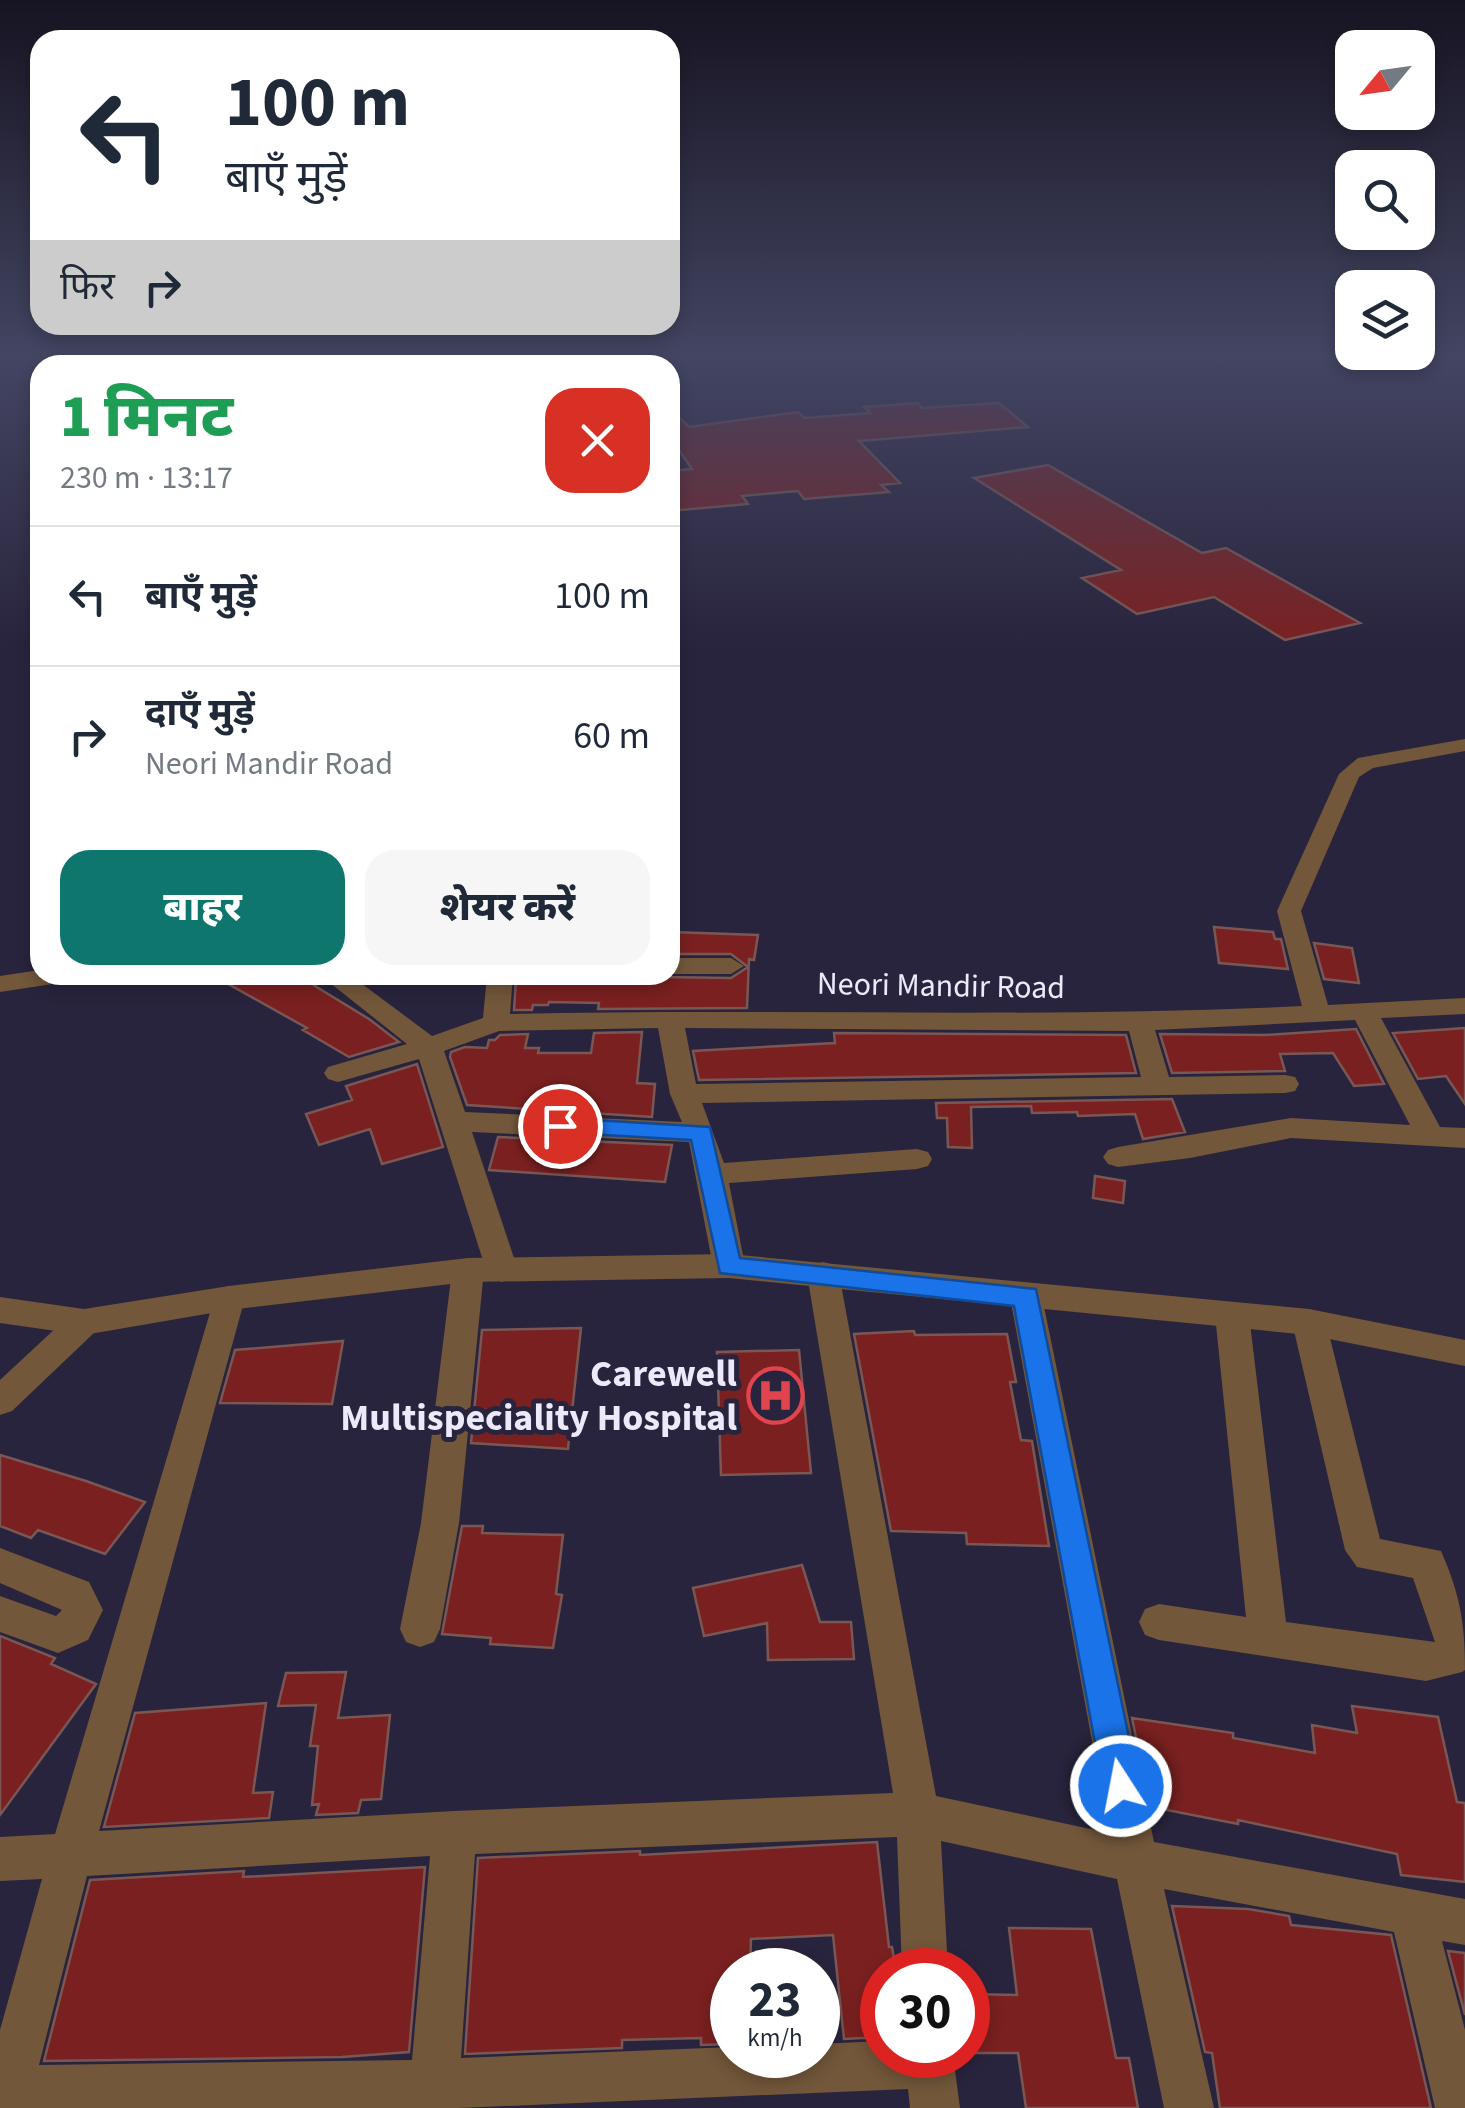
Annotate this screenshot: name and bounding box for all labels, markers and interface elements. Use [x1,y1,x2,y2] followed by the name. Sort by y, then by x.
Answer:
[1335,30,1435,130] north arrow
[1335,30,1435,370] map controls
[225,53,410,153] text: 100 m
[60,70,190,200] icon: left
[225,146,347,210] text: बाएँ मुड़ें
[1335,150,1435,250] button: search
[60,260,115,314] text: फिर
[135,260,190,315] icon: right
[1335,270,1435,370] button: layers
[60,375,233,460] text: 1 मिनट
[545,388,650,493] button: close
[60,455,233,501] text: 230 m · 13:17
[60,569,115,624] icon: left
[145,569,257,623] text: बाएँ मुड़ें
[554,569,650,623] text: 100 m
[145,686,255,740] text: दाएँ मुड़ें
[60,709,115,764] icon: right
[573,709,650,763] text: 60 m
[145,741,393,787] text: Neori Mandir Road
[60,850,345,965] button: बाहर
[365,850,650,965] button: शेयर करें
[817,961,1065,1011] street label: Neori Mandir Road
[518,1084,603,1169] pin
[533,1099,588,1154] icon: arrive
[340,1347,737,1445] place label: Carewell Multispeciality Hospital
[746,1366,806,1426] hospital icon: Carewell Multispeciality Hospital
[1069,1734,1173,1838] position arrow
[860,1948,990,2078] speed limit sign: 30
[749,1965,801,2036] text: 23
[747,2020,803,2056] text: km/h

